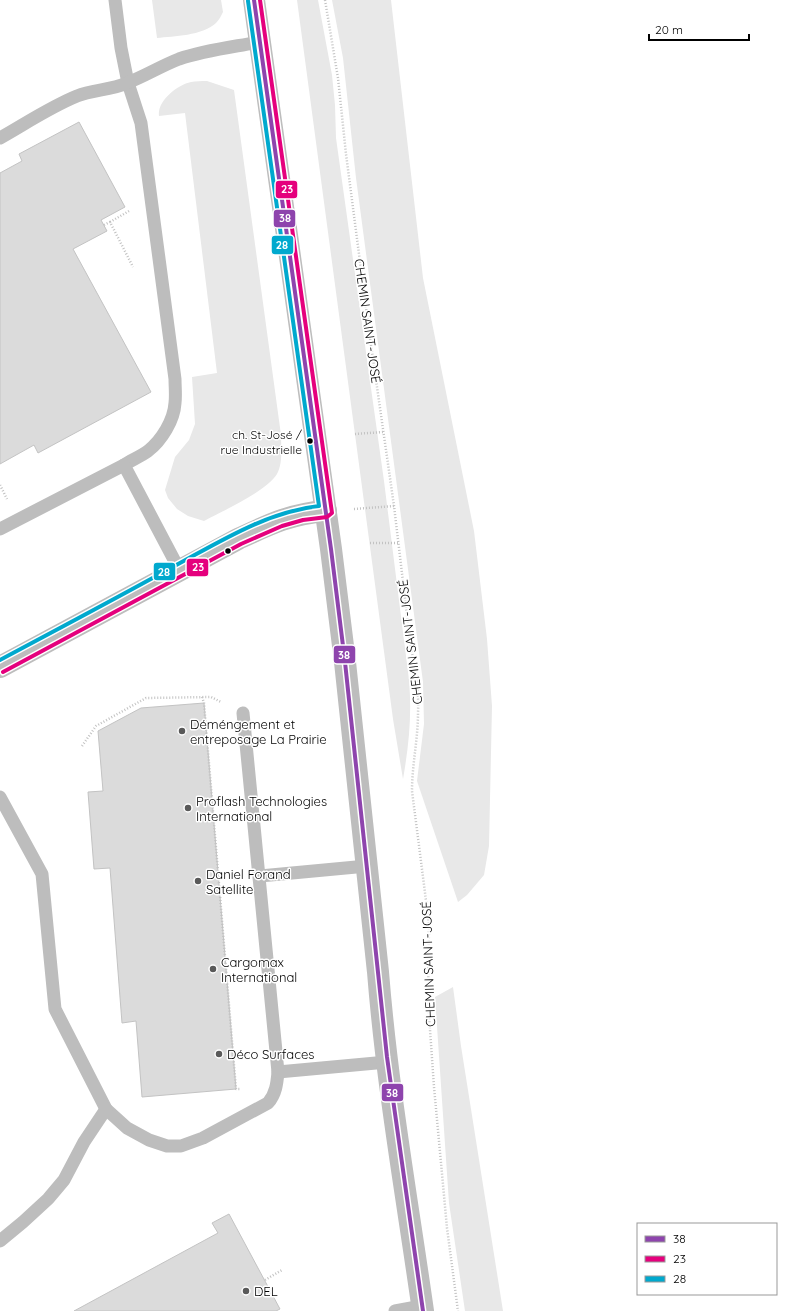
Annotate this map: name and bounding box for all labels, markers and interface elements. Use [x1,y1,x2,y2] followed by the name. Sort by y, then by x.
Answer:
[649,16,749,42] scale bar
[655,22,683,37] text: 20 m
[275,180,298,199] line badge: 23
[281,182,293,196] text: 23
[273,209,296,228] line badge: 38
[279,211,291,225] text: 38
[271,235,294,255] line badge: 28
[276,238,288,252] text: 28
[351,258,385,384] street label: CHEMIN SAINT-JOSÉ
[220,427,303,457] place label: ch. St-José / rue Industrielle
[305,436,315,446] marker: ch. St-José / rue Industrielle
[223,546,233,556] unlabelled marker
[186,558,209,577] line badge: 23
[192,560,204,574] text: 23
[153,562,176,581] line badge: 28
[158,565,170,579] text: 28
[394,579,426,705] street label: CHEMIN SAINT-JOSÉ
[333,645,356,664] line badge: 38
[338,648,350,662] text: 38
[190,716,327,747] place label: Déméngement et entreposage La Prairie
[177,726,187,736] marker: Déméngement et entreposage La Prairie
[196,793,327,824] place label: Proflash Technologies International
[183,803,193,813] marker: Proflash Technologies International
[206,866,291,897] place label: Daniel Forand Satellite
[193,876,203,886] marker: Daniel Forand Satellite
[418,901,438,1027] street label: CHEMIN SAINT-JOSÉ
[221,954,297,985] place label: Cargomax International
[208,964,218,974] marker: Cargomax International
[227,1046,314,1062] place label: Déco Surfaces
[214,1049,224,1059] marker: Déco Surfaces
[381,1083,404,1102] line badge: 38
[386,1086,398,1100] text: 38
[637,1223,777,1295] legend
[673,1231,686,1246] text: 38
[673,1251,686,1266] text: 23
[673,1271,686,1286] text: 28
[254,1283,278,1299] place label: DEL
[241,1286,251,1296] marker: DEL

